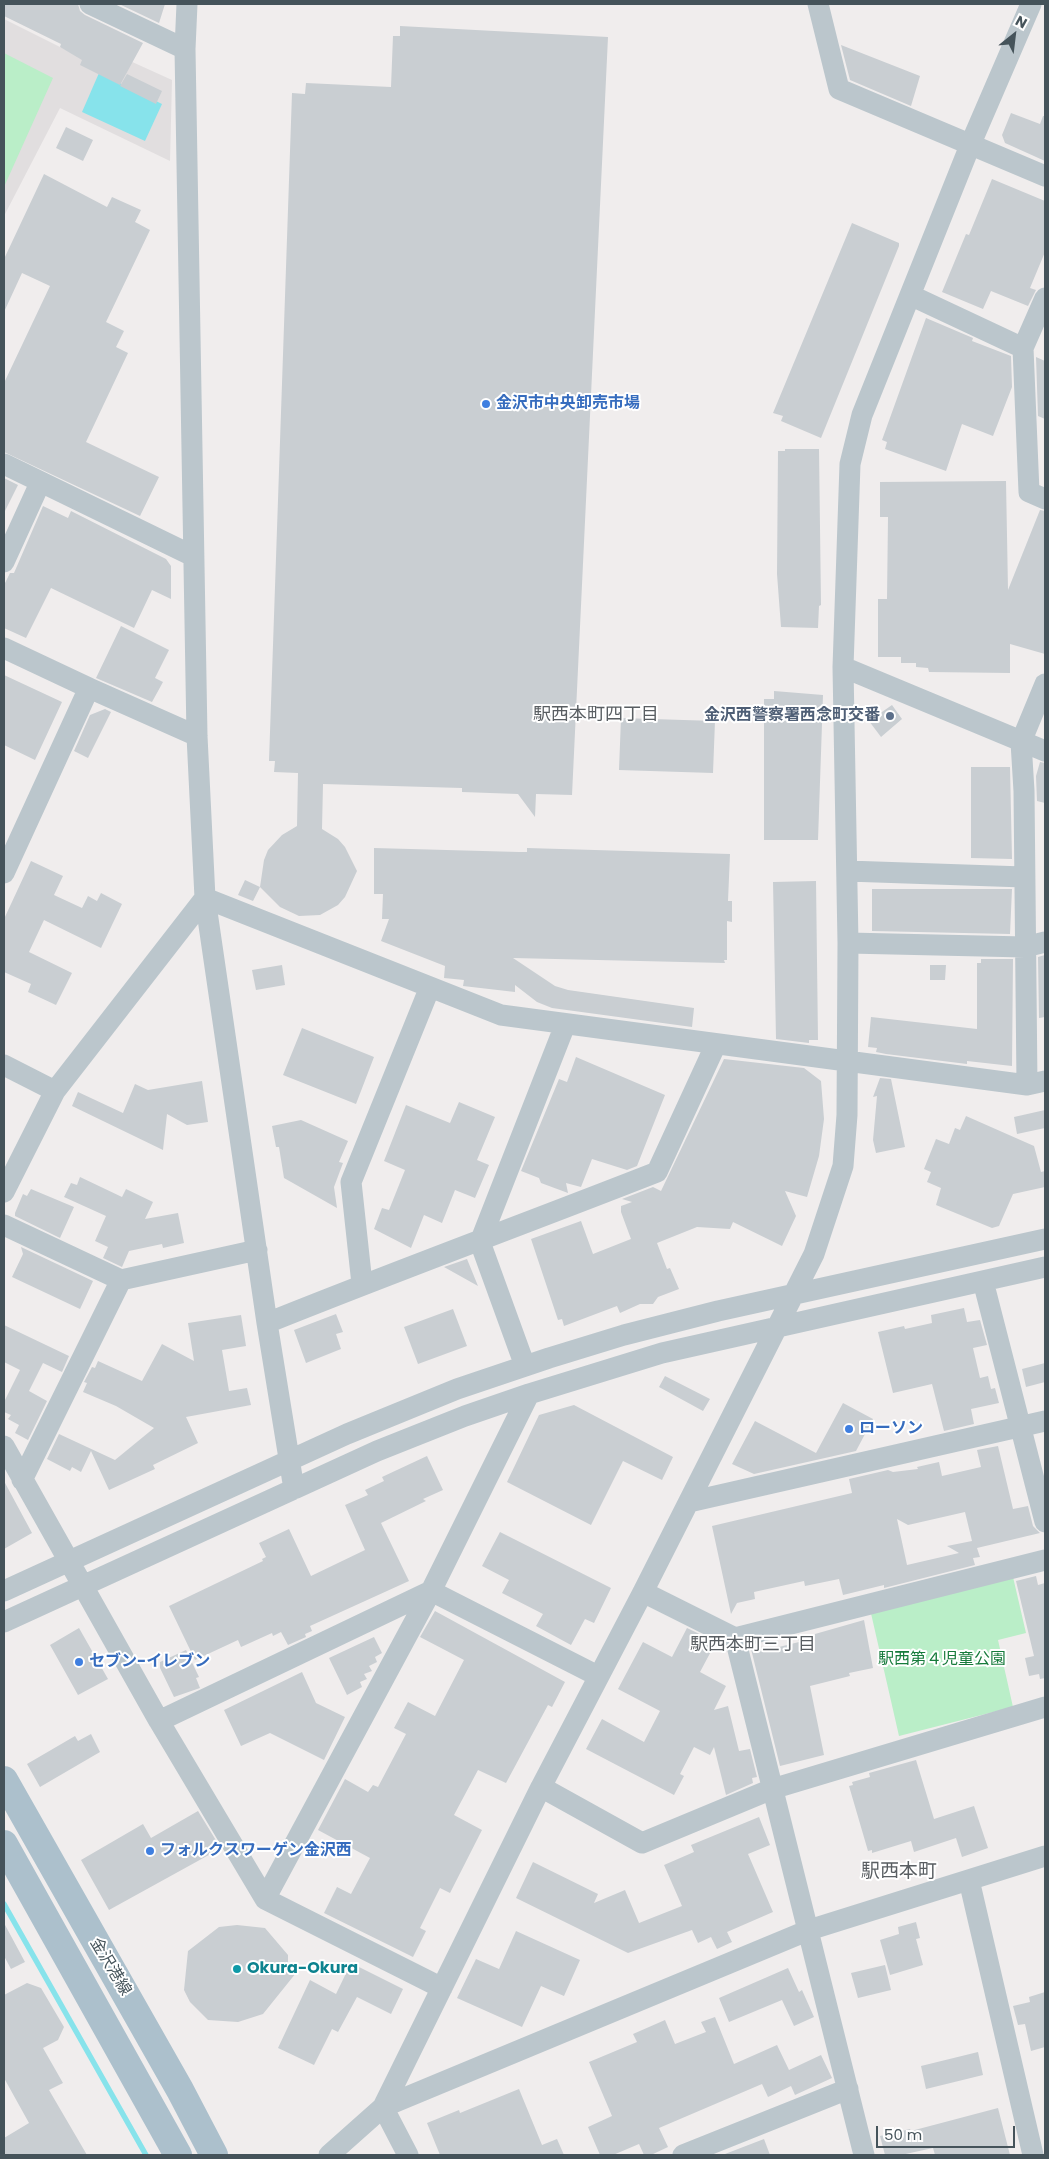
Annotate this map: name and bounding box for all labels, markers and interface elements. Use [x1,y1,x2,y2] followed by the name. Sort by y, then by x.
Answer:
[989,10,1039,60] north arrow
[1012,11,1031,33] text: N
[496,394,640,414] place label: 金沢市中央卸売市場
[480,398,492,410] marker: 金沢市中央卸売市場
[533,704,659,726] district label: 駅西本町四丁目
[704,706,880,726] place label: 金沢西警察署西念町交番
[884,710,896,722] marker: 金沢西警察署西念町交番
[859,1419,923,1439] place label: ローソン
[843,1423,855,1435] marker: ローソン
[690,1634,816,1656] district label: 駅西本町三丁目
[878,1650,1006,1670] park label: 駅西第４児童公園
[89,1652,210,1672] place label: セブン-イレブン
[73,1656,85,1668] marker: セブン-イレブン
[160,1841,352,1861] place label: フォルクスワーゲン金沢西
[144,1845,156,1857] marker: フォルクスワーゲン金沢西
[861,1861,937,1883] district label: 駅西本町
[85,1935,135,1999] street label: 金沢港線
[247,1959,358,1979] place label: Okura-Okura
[231,1963,243,1975] marker: Okura-Okura
[879,2116,1018,2148] scale bar
[884,2124,922,2145] text: 50 m

